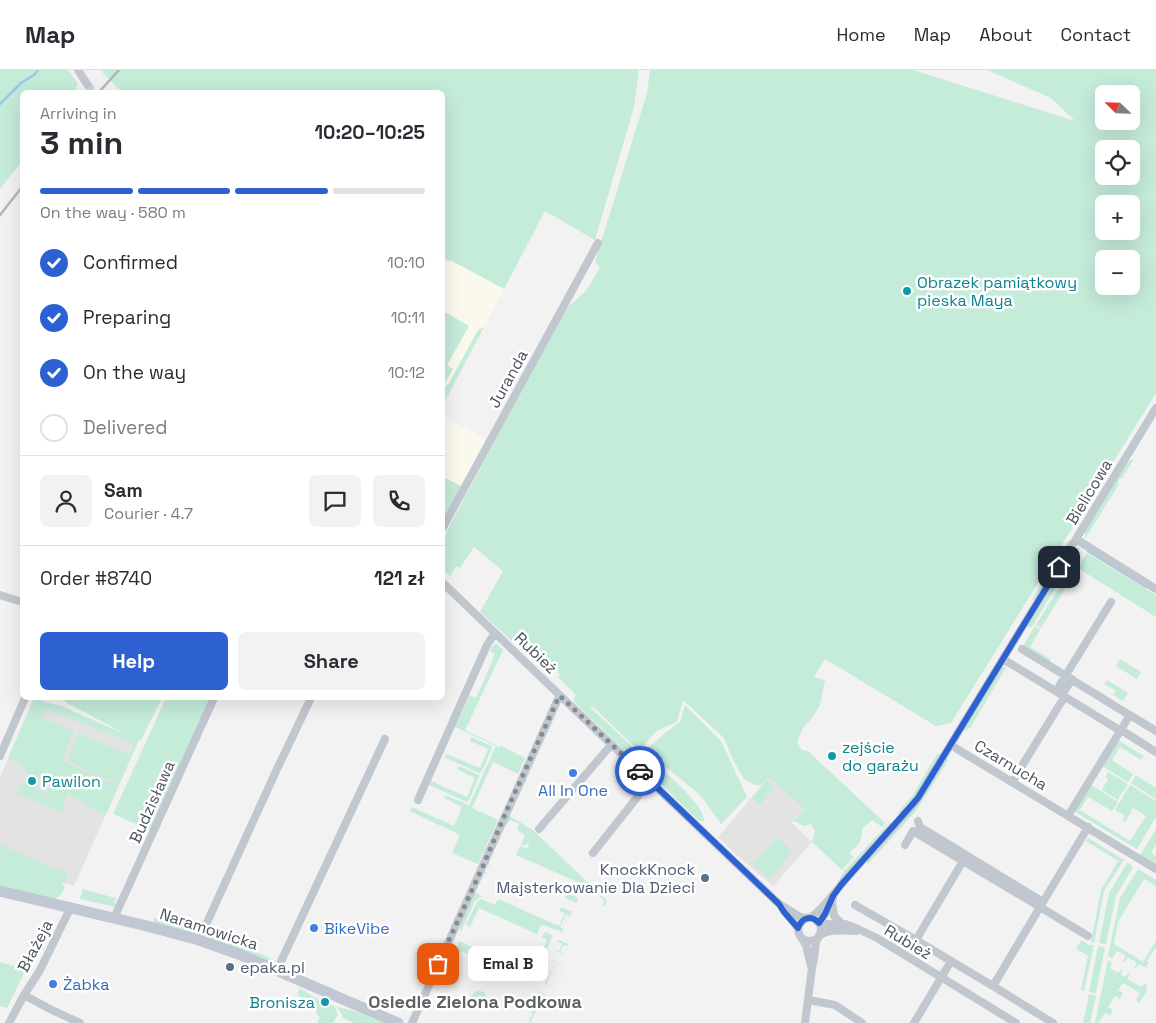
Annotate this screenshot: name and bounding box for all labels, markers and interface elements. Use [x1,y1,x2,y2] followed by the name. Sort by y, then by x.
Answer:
[25,19,75,50] text: Map
[837,23,886,46] text: Home
[914,23,951,46] text: Map
[979,23,1033,46] text: About
[1061,23,1131,46] text: Contact
[1095,85,1140,130] north arrow
[1095,85,1140,295] map controls
[40,103,117,124] text: Arriving in
[314,120,425,145] text: 10:20–10:25
[40,123,123,163] text: 3 min
[1095,140,1140,185] button: locate
[1095,195,1140,240] button: +
[40,202,186,223] text: On the way · 580 m
[40,249,68,277] icon: check
[83,250,178,275] text: Confirmed
[1095,250,1140,295] button: −
[387,252,425,273] text: 10:10
[917,272,1077,311] place label: Obrazek pamiątkowy pieska Maya
[901,285,913,297] marker: Obrazek pamiątkowy pieska Maya
[40,304,68,332] icon: check
[83,305,171,330] text: Preparing
[391,307,425,328] text: 10:11
[484,346,532,412] street label: Juranda
[40,359,68,387] icon: check
[83,360,186,385] text: On the way
[388,362,425,383] text: 10:12
[83,415,168,440] text: Delivered
[1061,455,1117,529] street label: Bielicowa
[40,475,92,527] button: person
[309,475,361,527] button: chat
[373,475,425,527] button: phone
[104,478,143,503] text: Sam
[104,503,193,524] text: Courier · 4.7
[1038,546,1080,588] pin
[1045,553,1073,581] icon: home
[40,566,152,591] text: Order #8740
[374,566,425,591] text: 121 zł
[510,628,562,678] street label: Rubież
[40,632,228,690] button: Help
[238,632,425,690] button: Share
[971,735,1051,795] street label: Czarnucha
[842,737,919,776] place label: zejście do garażu
[615,746,665,796] courier
[826,750,838,762] marker: zejście do garażu
[124,757,180,847] street label: Budzisława
[626,757,654,785] icon: car
[567,767,579,779] marker: All In One
[42,771,101,792] place label: Pawilon
[26,775,38,787] marker: Pawilon
[538,780,608,801] place label: All In One
[496,859,695,898] place label: KnockKnock Majsterkowanie Dla Dzieci
[699,872,711,884] marker: KnockKnock Majsterkowanie Dla Dzieci
[157,903,261,955] street label: Naramowicka
[13,916,57,976] street label: Błażeja
[324,918,390,939] place label: BikeVibe
[880,920,936,964] street label: Rubież
[308,922,320,934] marker: BikeVibe
[417,943,459,985] pin
[468,946,548,982] callout: Emal B
[424,950,452,978] icon: bag
[483,953,533,974] text: Emal B
[240,957,305,978] place label: epaka.pl
[224,961,236,973] marker: epaka.pl
[63,974,109,995] place label: Żabka
[47,978,59,990] marker: Żabka
[368,990,582,1013] district label: Osiedle Zielona Podkowa
[249,992,315,1013] place label: Bronisza
[319,996,331,1008] marker: Bronisza

